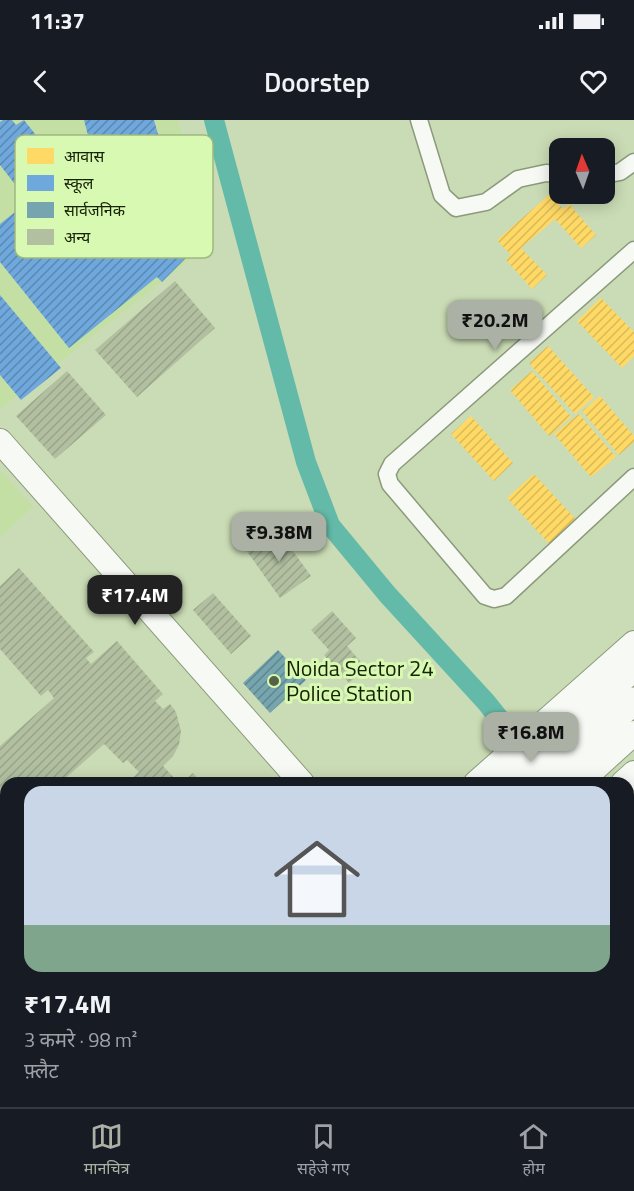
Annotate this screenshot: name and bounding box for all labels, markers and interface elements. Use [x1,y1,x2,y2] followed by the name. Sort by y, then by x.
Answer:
[30,4,85,38] text: 11:37
[264,61,370,102] text: Doorstep
[24,65,57,98] icon: back
[577,65,610,98] icon: heart
[15,135,213,258] legend
[549,138,615,204] north arrow
[549,138,615,204] map controls
[64,144,105,168] text: आवास
[64,171,95,195] text: स्कूल
[64,198,126,222] text: सार्वजनिक
[64,225,91,249] text: अन्य
[446,300,544,351] pin: ₹20.2M
[461,304,529,335] text: ₹20.2M
[230,512,328,563] pin: ₹9.38M
[245,516,313,547] text: ₹9.38M
[86,575,184,626] pin: ₹17.4M
[101,579,169,610] text: ₹17.4M
[286,651,434,710] place label: Noida Sector 24 Police Station
[267,674,281,688] marker: Noida Sector 24 Police Station
[482,712,580,763] pin: ₹16.8M
[497,716,565,747] text: ₹16.8M
[263,825,371,933] icon: home
[24,984,112,1023] text: ₹17.4M
[24,1024,137,1055] text: 3 कमरे · 98 m²
[24,1055,59,1086] text: फ़्लैट
[84,1120,130,1181] tab: मानचित्र
[297,1120,350,1181] tab: सहेजे गए
[517,1120,550,1181] tab: होम

